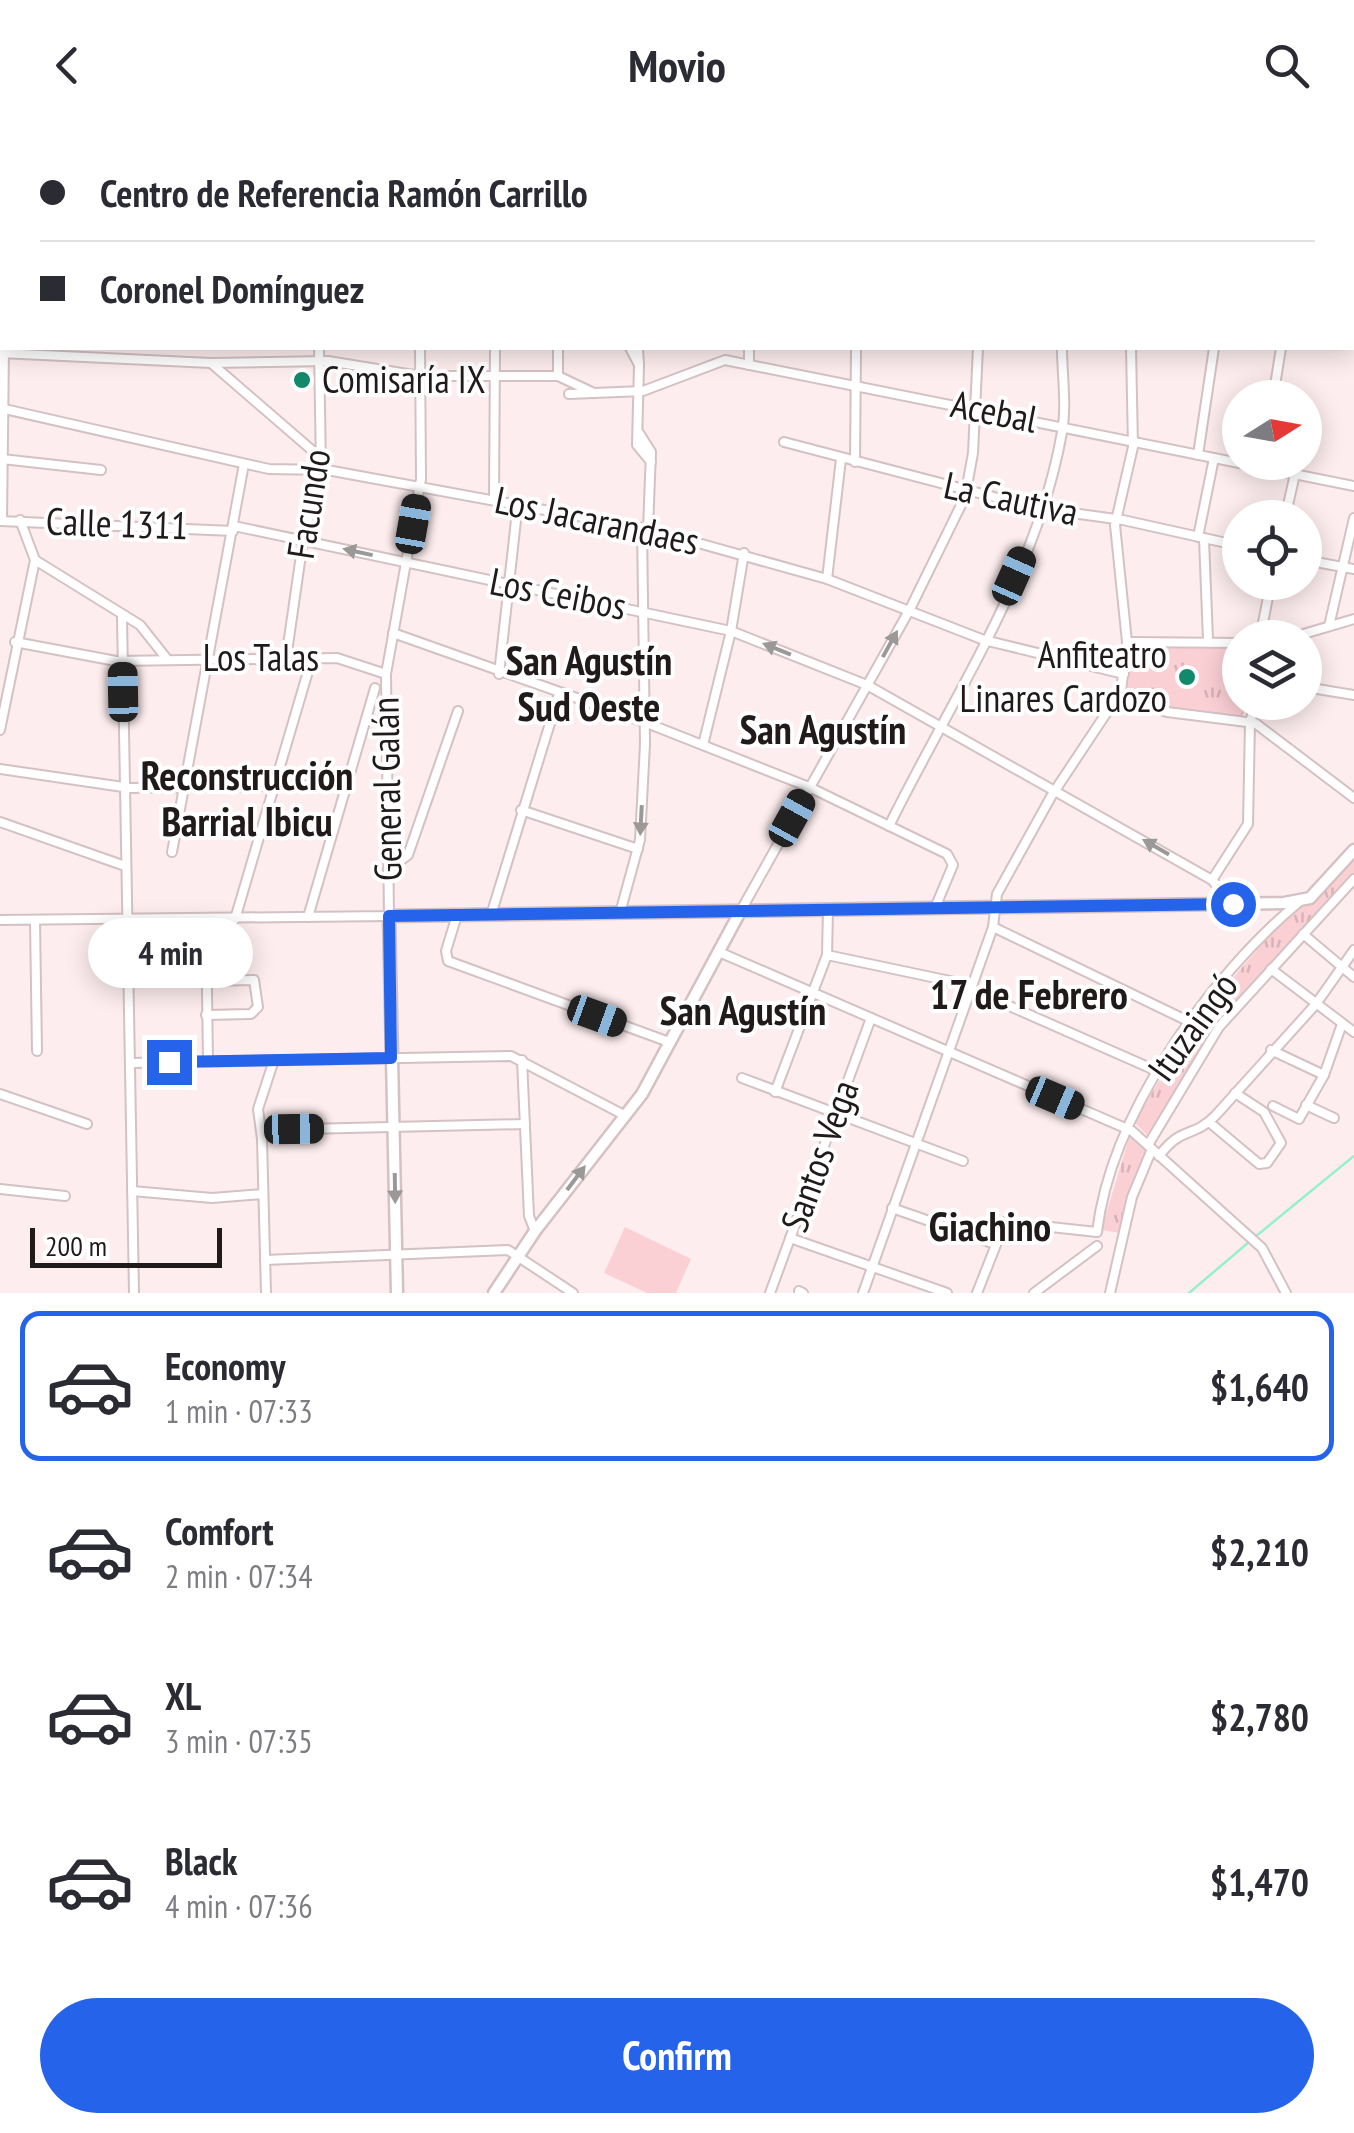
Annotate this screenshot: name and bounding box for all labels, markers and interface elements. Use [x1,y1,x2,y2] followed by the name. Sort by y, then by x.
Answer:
[628,36,726,94] text: Movio
[40,38,95,93] icon: back
[1259,38,1314,93] icon: search
[100,168,588,217] text: Centro de Referencia Ramón Carrillo
[100,264,364,313] text: Coronel Domínguez
[322,354,486,403] place label: Comisaría IX
[291,369,313,391] marker: Comisaría IX
[947,378,1042,443] street label: Acebal
[1222,380,1322,480] north arrow
[1222,380,1322,720] map controls
[275,445,340,562] street label: Facundo
[940,459,1083,536] street label: La Cautiva
[491,474,704,565] street label: Los Jacarandaes
[393,492,433,556] car
[45,496,189,549] street label: Calle 1311
[1222,500,1322,600] button: locate
[988,542,1040,610] car
[342,544,373,560] one-way arrow
[486,555,630,630] street label: Los Ceibos
[1222,620,1322,720] button: layers
[882,629,899,658] one-way arrow
[960,629,1167,722] place label: Anfiteatro Linares Cardozo
[203,632,319,681] street label: Los Talas
[506,634,672,732] district label: San Agustín Sud Oeste
[761,640,791,656] one-way arrow
[107,662,139,722] car
[1176,666,1198,688] marker: Anfiteatro Linares Cardozo
[359,697,412,881] street label: General Galán
[740,703,906,755] district label: San Agustín
[141,749,353,847] district label: Reconstrucción Barrial Ibicu
[764,784,820,852] car
[633,804,649,836] one-way arrow
[1141,839,1170,856] one-way arrow
[1211,882,1256,927] route start
[86,917,252,987] callout: 4 min
[138,932,203,974] text: 4 min
[1136,962,1248,1090] street label: Ituzaingó
[930,968,1128,1020] district label: 17 de Febrero
[660,984,826,1036] district label: San Agustín
[564,992,630,1040] car
[147,1040,192,1085] route end
[1022,1072,1088,1124] car
[769,1073,869,1238] street label: Santos Vega
[264,1113,324,1145] car
[565,1165,585,1191] one-way arrow
[387,1173,403,1205] one-way arrow
[929,1200,1051,1252] district label: Giachino
[30,1223,222,1268] scale bar
[45,1227,107,1264] text: 200 m
[45,1341,135,1431] icon: car
[165,1341,285,1390] text: Economy
[1210,1362,1309,1411] text: $1,640
[165,1390,313,1432] text: 1 min · 07:33
[45,1506,135,1596] icon: car
[165,1506,274,1555] text: Comfort
[1210,1527,1309,1576] text: $2,210
[165,1555,313,1597] text: 2 min · 07:34
[45,1671,135,1761] icon: car
[165,1671,201,1720] text: XL
[1210,1692,1309,1741] text: $2,780
[165,1720,313,1762] text: 3 min · 07:35
[45,1836,135,1926] icon: car
[165,1836,238,1885] text: Black
[1210,1857,1309,1906] text: $1,470
[165,1885,313,1927] text: 4 min · 07:36
[40,1998,1314,2113] button: Confirm

